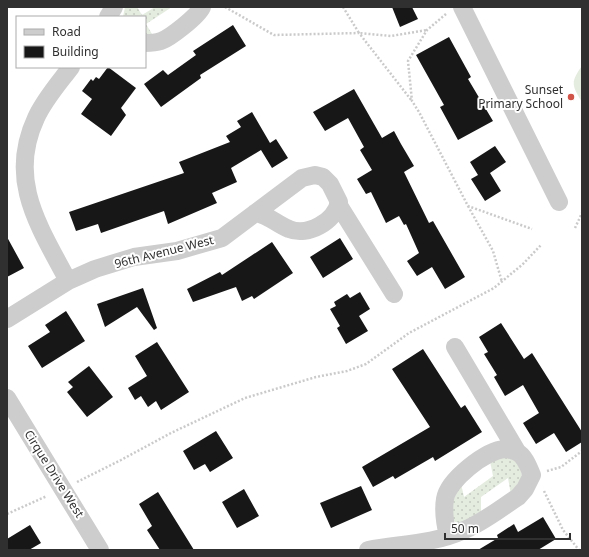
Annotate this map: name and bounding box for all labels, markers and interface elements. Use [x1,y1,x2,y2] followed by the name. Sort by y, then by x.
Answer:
[16,16,146,68] legend
[52,23,81,40] text: Road
[52,43,99,60] text: Building
[478,81,564,112] place label: Sunset Primary School
[566,92,576,102] marker: Sunset Primary School
[113,231,216,272] street label: 96th Avenue West
[21,427,89,521] street label: Cirque Drive West
[445,515,570,541] scale bar
[451,520,479,537] text: 50 m

